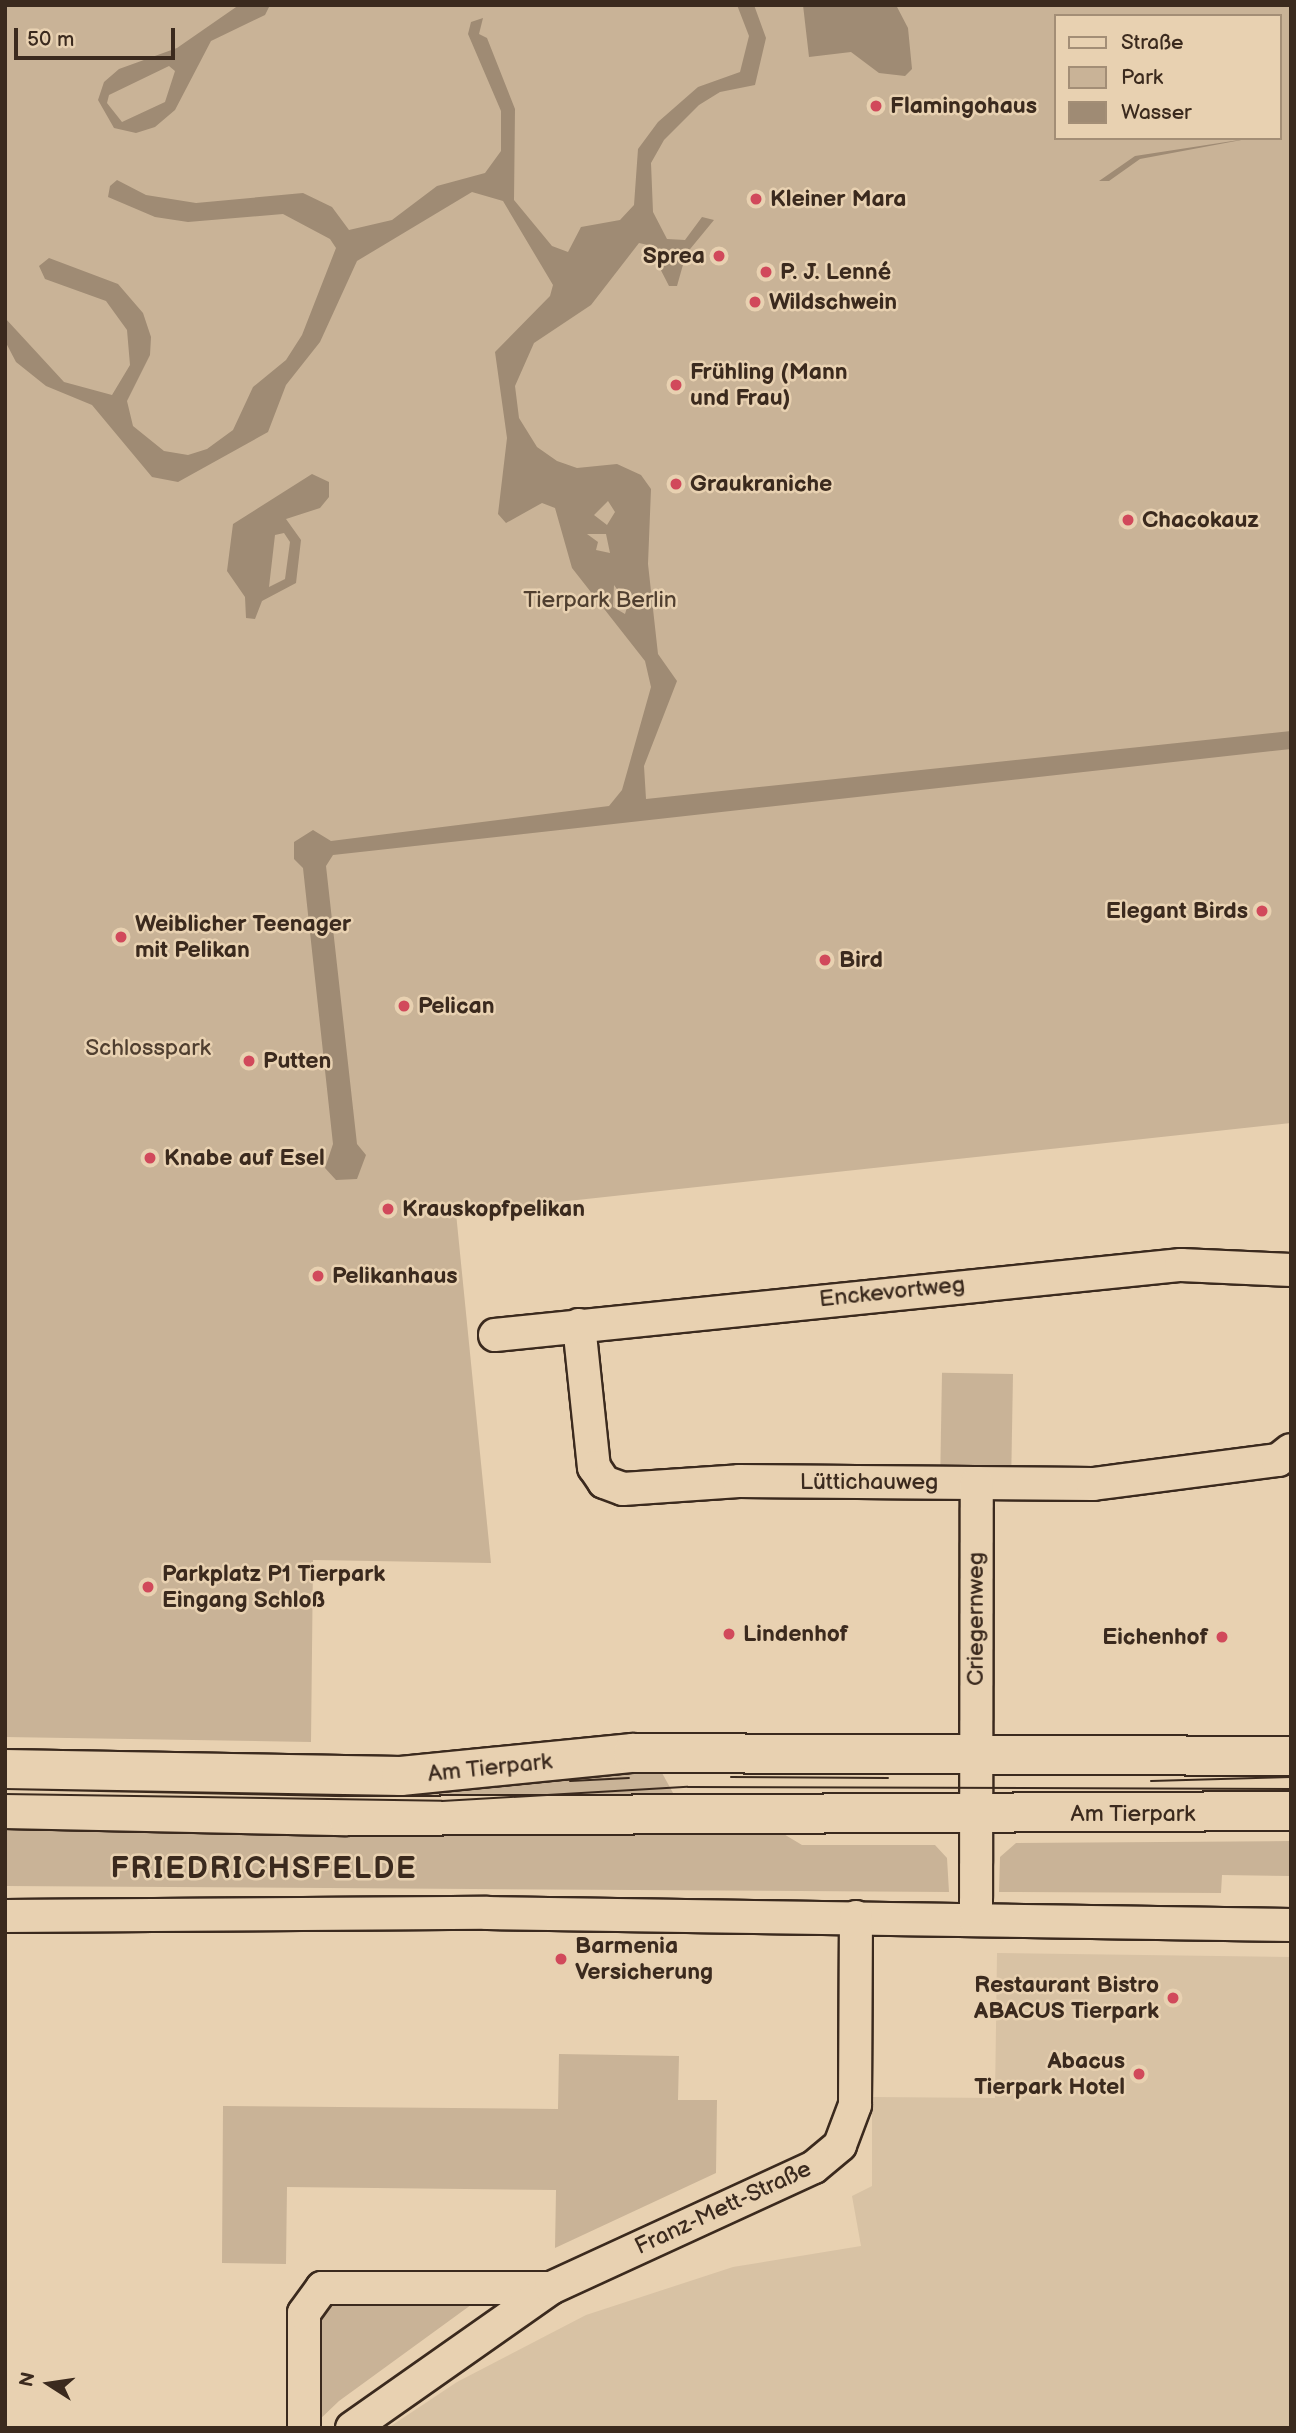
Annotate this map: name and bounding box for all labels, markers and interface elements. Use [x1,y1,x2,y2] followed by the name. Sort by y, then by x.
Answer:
[18,14,178,58] scale bar
[1054,14,1282,140] legend
[27,27,74,52] text: 50 m
[1121,30,1183,55] text: Straße
[1121,65,1163,90] text: Park
[890,92,1037,120] place label: Flamingohaus
[868,98,884,114] marker: Flamingohaus
[1121,100,1192,125] text: Wasser
[770,185,907,213] place label: Kleiner Mara
[748,191,764,207] marker: Kleiner Mara
[643,242,705,270] place label: Sprea
[711,248,727,264] marker: Sprea
[780,258,891,286] place label: P. J. Lenné
[758,264,774,280] marker: P. J. Lenné
[769,288,897,316] place label: Wildschwein
[747,294,763,310] marker: Wildschwein
[690,358,848,412] place label: Frühling (Mann und Frau)
[668,377,684,393] marker: Frühling (Mann und Frau)
[690,470,832,498] place label: Graukraniche
[668,476,684,492] marker: Graukraniche
[1142,506,1259,534] place label: Chacokauz
[1120,512,1136,528] marker: Chacokauz
[523,586,677,614] park label: Tierpark Berlin
[1106,897,1248,925] place label: Elegant Birds
[1254,903,1270,919] marker: Elegant Birds
[135,910,351,964] place label: Weiblicher Teenager mit Pelikan
[113,929,129,945] marker: Weiblicher Teenager mit Pelikan
[839,946,883,974] place label: Bird
[817,952,833,968] marker: Bird
[418,992,495,1020] place label: Pelican
[396,998,412,1014] marker: Pelican
[85,1034,211,1062] park label: Schlosspark
[263,1047,331,1075] place label: Putten
[241,1053,257,1069] marker: Putten
[164,1144,325,1172] place label: Knabe auf Esel
[142,1150,158,1166] marker: Knabe auf Esel
[402,1195,585,1223] place label: Krauskopfpelikan
[380,1201,396,1217] marker: Krauskopfpelikan
[332,1262,458,1290] place label: Pelikanhaus
[310,1268,326,1284] marker: Pelikanhaus
[818,1271,966,1313] street label: Enckevortweg
[800,1468,938,1496] street label: Lüttichauweg
[962,1552,990,1686] street label: Criegernweg
[162,1560,385,1614] place label: Parkplatz P1 Tierpark Eingang Schloß
[140,1579,156,1595] marker: Parkplatz P1 Tierpark Eingang Schloß
[743,1620,848,1648] place label: Lindenhof
[1102,1623,1208,1651] place label: Eichenhof
[721,1626,737,1642] marker: Lindenhof
[1214,1629,1230,1645] marker: Eichenhof
[426,1748,554,1788] street label: Am Tierpark
[1070,1800,1196,1828] street label: Am Tierpark
[112,1851,416,1887] district label: FRIEDRICHSFELDE
[575,1932,713,1986] place label: Barmenia Versicherung
[553,1951,569,1967] marker: Barmenia Versicherung
[974,1971,1159,2025] place label: Restaurant Bistro ABACUS Tierpark
[1165,1990,1181,2006] marker: Restaurant Bistro ABACUS Tierpark
[974,2047,1125,2101] place label: Abacus Tierpark Hotel
[1131,2066,1147,2082] marker: Abacus Tierpark Hotel
[630,2155,816,2261] street label: Franz-Mett-Straße
[14,2349,84,2419] north arrow
[15,2370,41,2389] text: N

